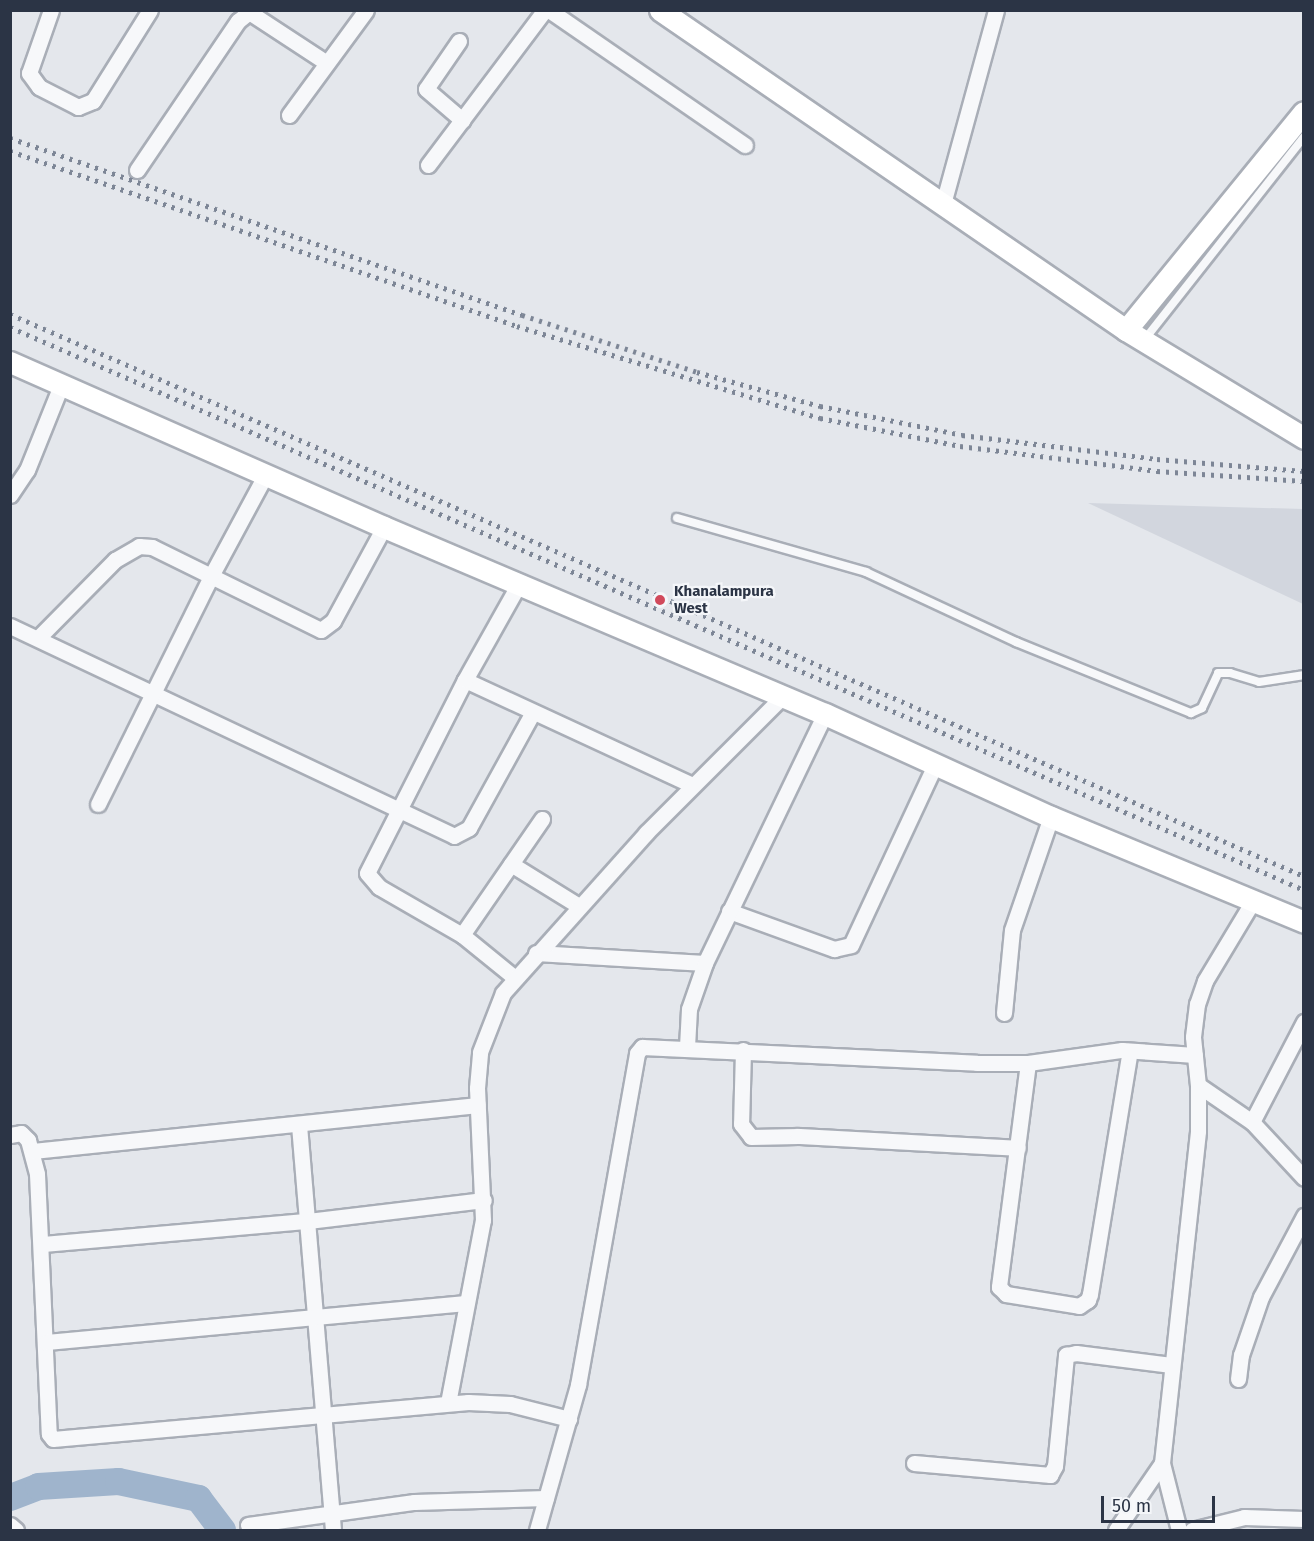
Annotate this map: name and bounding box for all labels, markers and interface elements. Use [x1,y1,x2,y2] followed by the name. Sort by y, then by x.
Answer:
[674,582,774,617] place label: Khanalampura West
[651,591,669,609] marker: Khanalampura West
[1104,1484,1218,1522] scale bar
[1112,1495,1151,1517] text: 50 m

